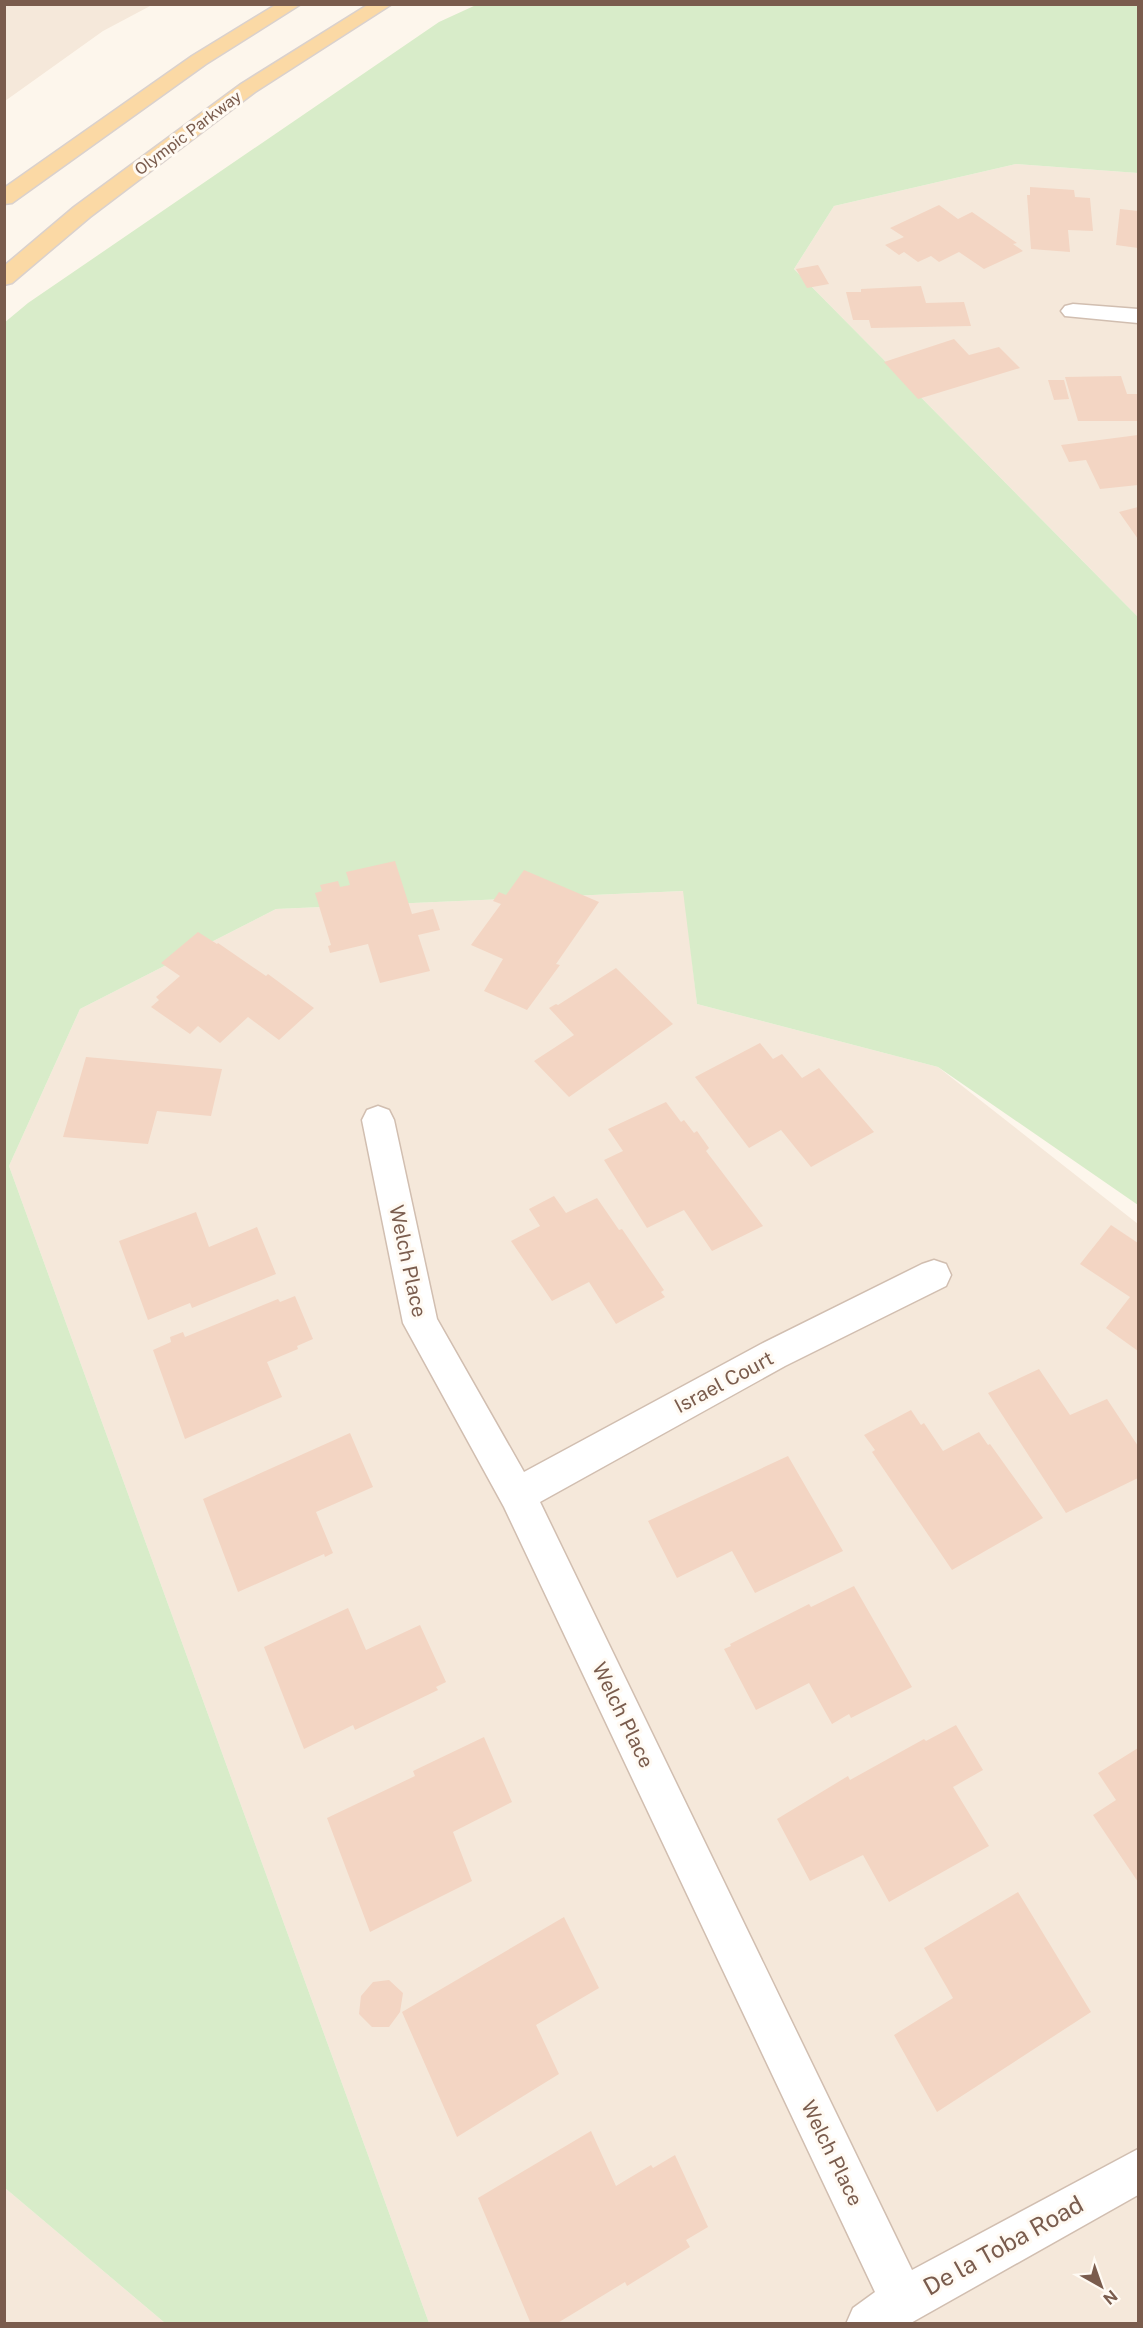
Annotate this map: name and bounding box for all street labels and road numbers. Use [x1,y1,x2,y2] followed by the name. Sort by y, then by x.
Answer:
[131,87,245,179] street label: Olympic Parkway
[384,1203,432,1319] street label: Welch Place
[670,1346,778,1418] street label: Israel Court
[587,1658,659,1772] street label: Welch Place
[796,2096,868,2210] street label: Welch Place
[918,2190,1088,2300] street label: De la Toba Road

